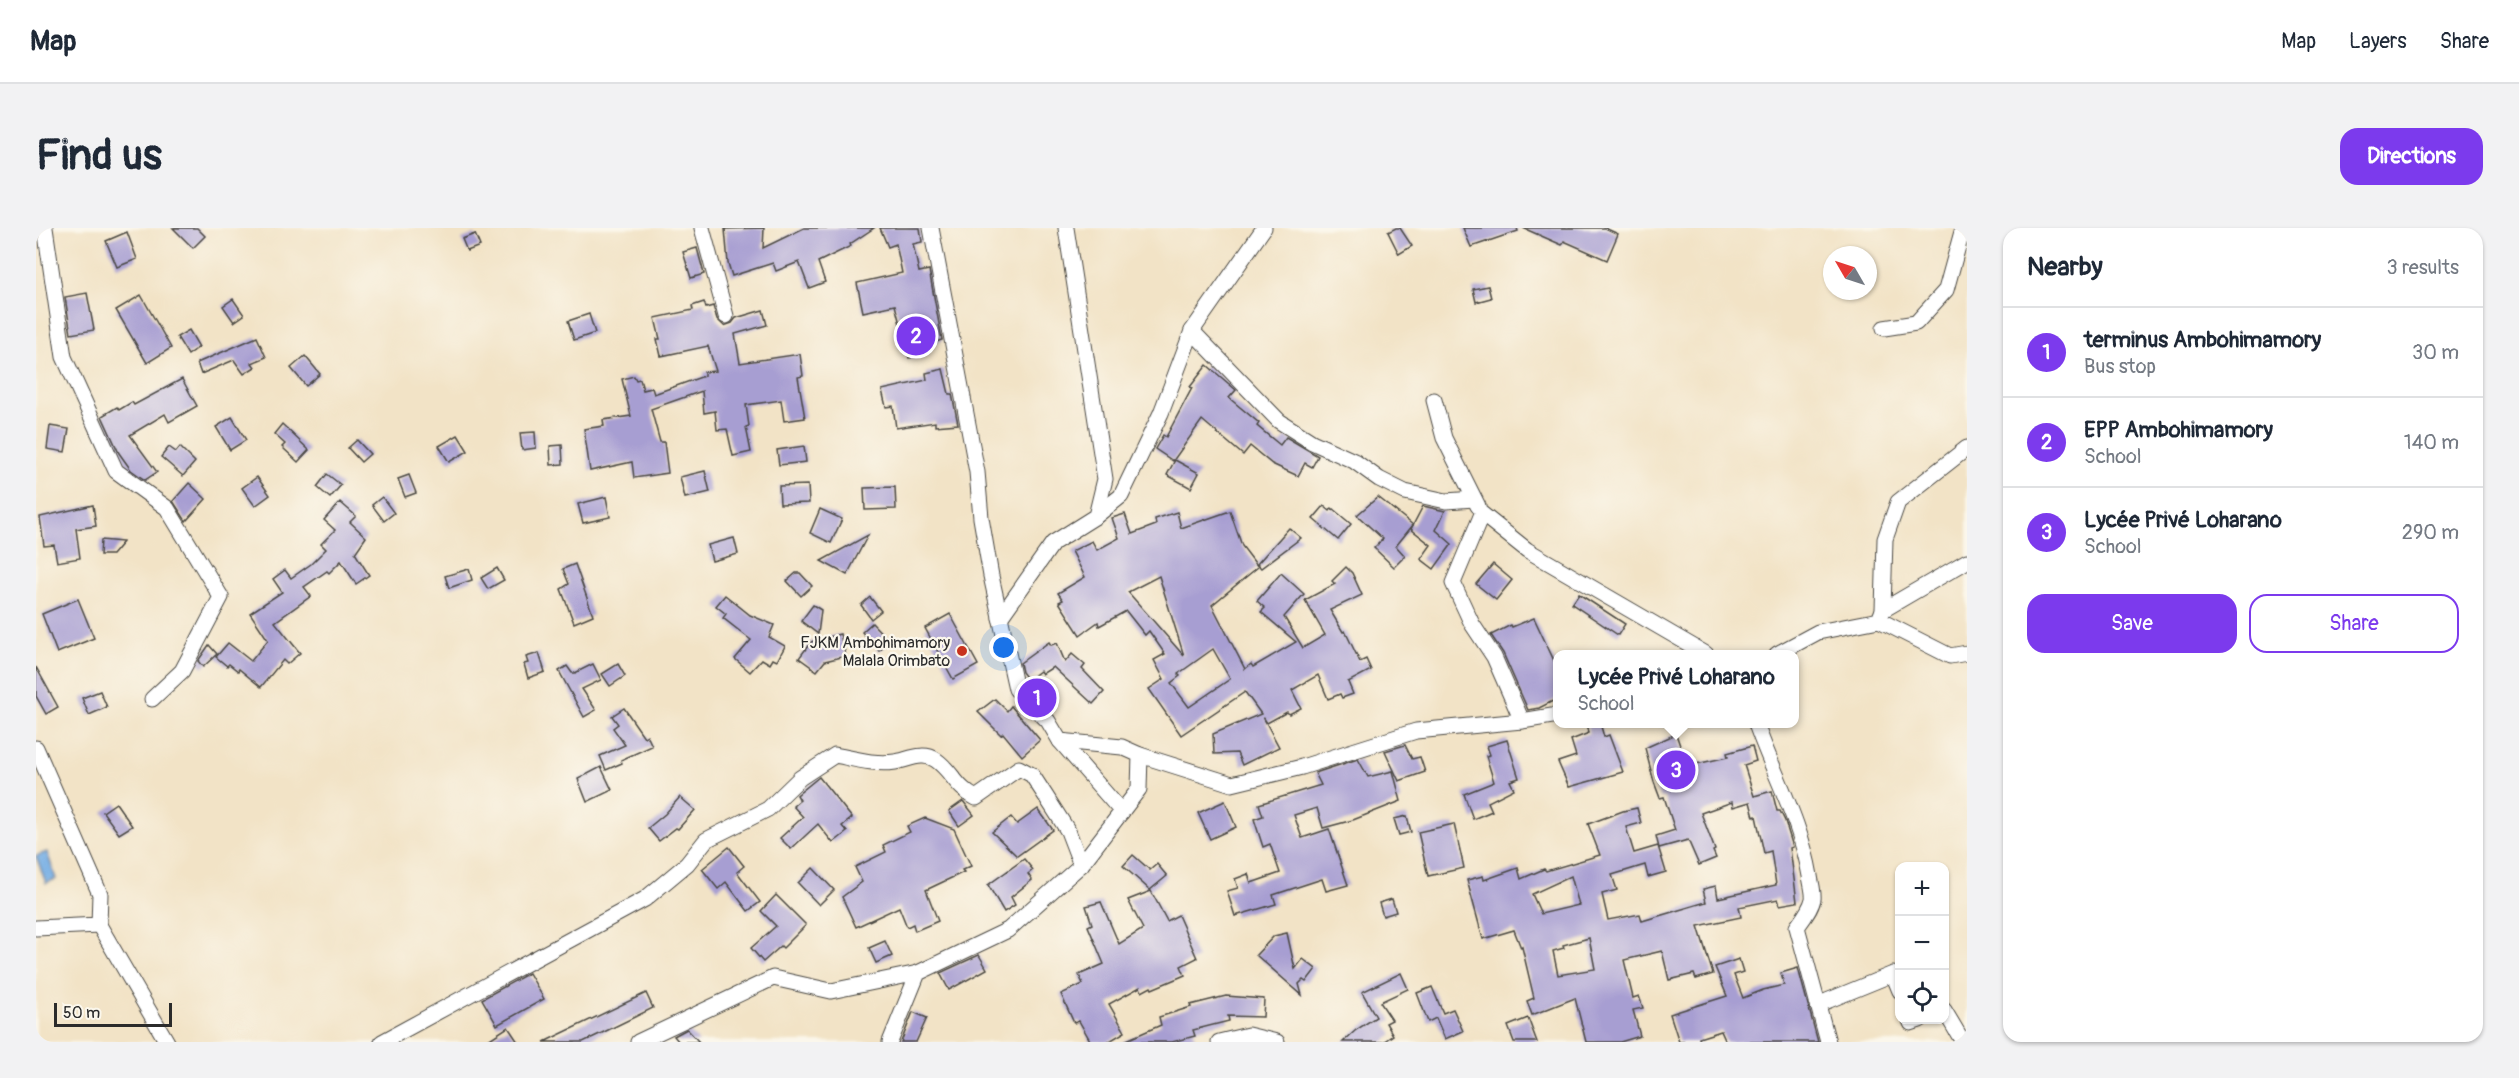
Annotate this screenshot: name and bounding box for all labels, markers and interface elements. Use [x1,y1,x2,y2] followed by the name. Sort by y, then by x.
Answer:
[30,24,76,59] text: Map
[2281,28,2316,55] text: Map
[2349,28,2407,55] text: Layers
[2440,28,2489,55] text: Share
[2340,128,2483,185] button: Directions
[36,130,162,182] text: Find us
[1823,246,1877,300] north arrow
[2027,251,2103,283] text: Nearby
[2387,255,2459,280] text: 3 results
[896,314,936,358] pin: 2
[2084,326,2321,354] text: terminus Ambohimamory
[2043,340,2050,365] text: 1
[2412,340,2459,365] text: 30 m
[2084,354,2156,379] text: Bus stop
[2084,416,2273,444] text: EPP Ambohimamory
[2041,430,2052,455] text: 2
[2404,430,2459,455] text: 140 m
[2084,444,2141,469] text: School
[2084,506,2282,534] text: Lycée Privé Loharano
[2041,520,2052,545] text: 3
[2402,520,2459,545] text: 290 m
[2084,534,2141,559] text: School
[2027,594,2237,653] button: Save
[2249,594,2459,653] button: Share
[800,633,950,671] place label: FJKM Ambohimamory Malala Orimbato
[989,633,1018,662] your location
[955,644,969,658] marker: FJKM Ambohimamory Malala Orimbato
[1553,650,1799,728] popup
[1577,663,1775,691] text: Lycée Privé Loharano
[1018,676,1056,720] pin: 1
[1577,691,1635,716] text: School
[1656,748,1696,792] pin: 3
[1895,862,1949,1024] map controls
[1895,862,1949,916] button: +
[1895,916,1949,970] button: −
[1895,970,1949,1024] button: locate
[54,1000,172,1028] scale bar
[63,1003,100,1023] text: 50 m

